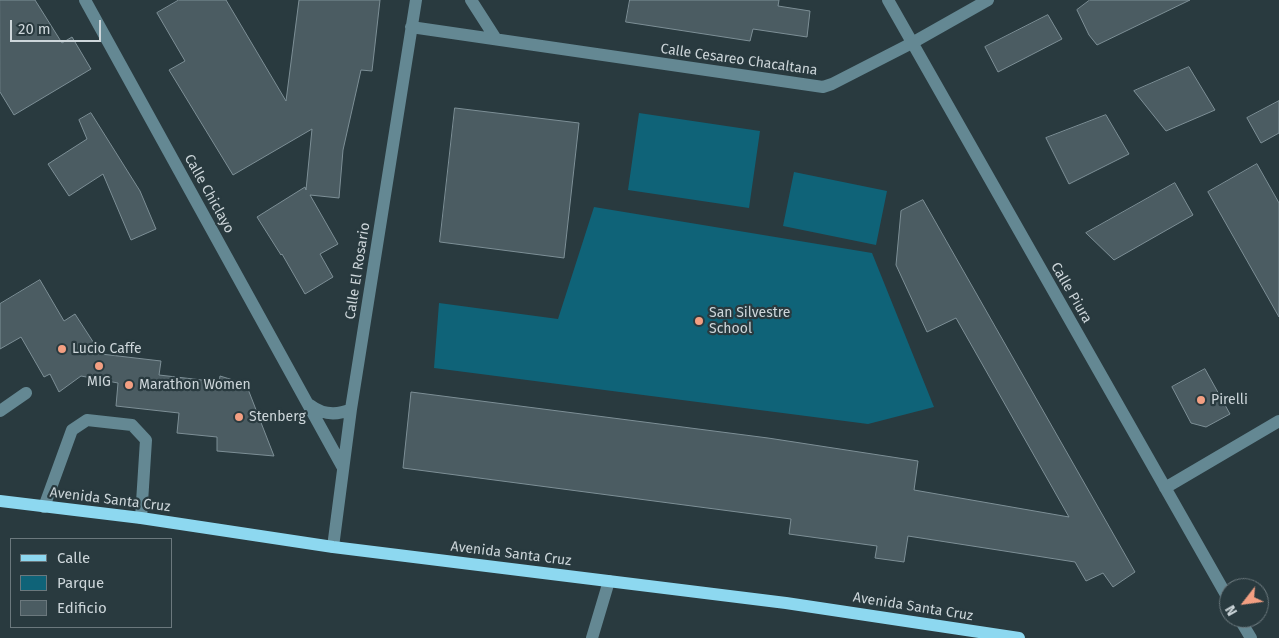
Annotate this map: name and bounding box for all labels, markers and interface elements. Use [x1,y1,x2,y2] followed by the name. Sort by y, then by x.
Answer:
[12,10,104,42] scale bar
[18,20,51,38] text: 20 m
[659,41,819,79] street label: Calle Cesareo Chacaltana
[180,152,238,236] street label: Calle Chiclayo
[342,221,374,321] street label: Calle El Rosario
[1047,260,1095,326] street label: Calle Piura
[709,305,790,338] place label: San Silvestre School
[693,315,705,327] marker: San Silvestre School
[72,341,142,357] place label: Lucio Caffe
[56,343,68,355] marker: Lucio Caffe
[93,360,105,372] marker: MIG
[87,374,111,390] place label: MIG
[139,377,251,393] place label: Marathon Women
[123,379,135,391] marker: Marathon Women
[1211,392,1248,408] place label: Pirelli
[1195,394,1207,406] marker: Pirelli
[249,409,306,425] place label: Stenberg
[233,411,245,423] marker: Stenberg
[49,484,171,516] street label: Avenida Santa Cruz
[10,538,172,628] legend
[450,538,572,570] street label: Avenida Santa Cruz
[57,549,90,567] text: Calle
[57,574,104,592] text: Parque
[1219,578,1269,628] north arrow
[852,589,974,625] street label: Avenida Santa Cruz
[57,599,107,617] text: Edificio
[1222,602,1241,619] text: N

